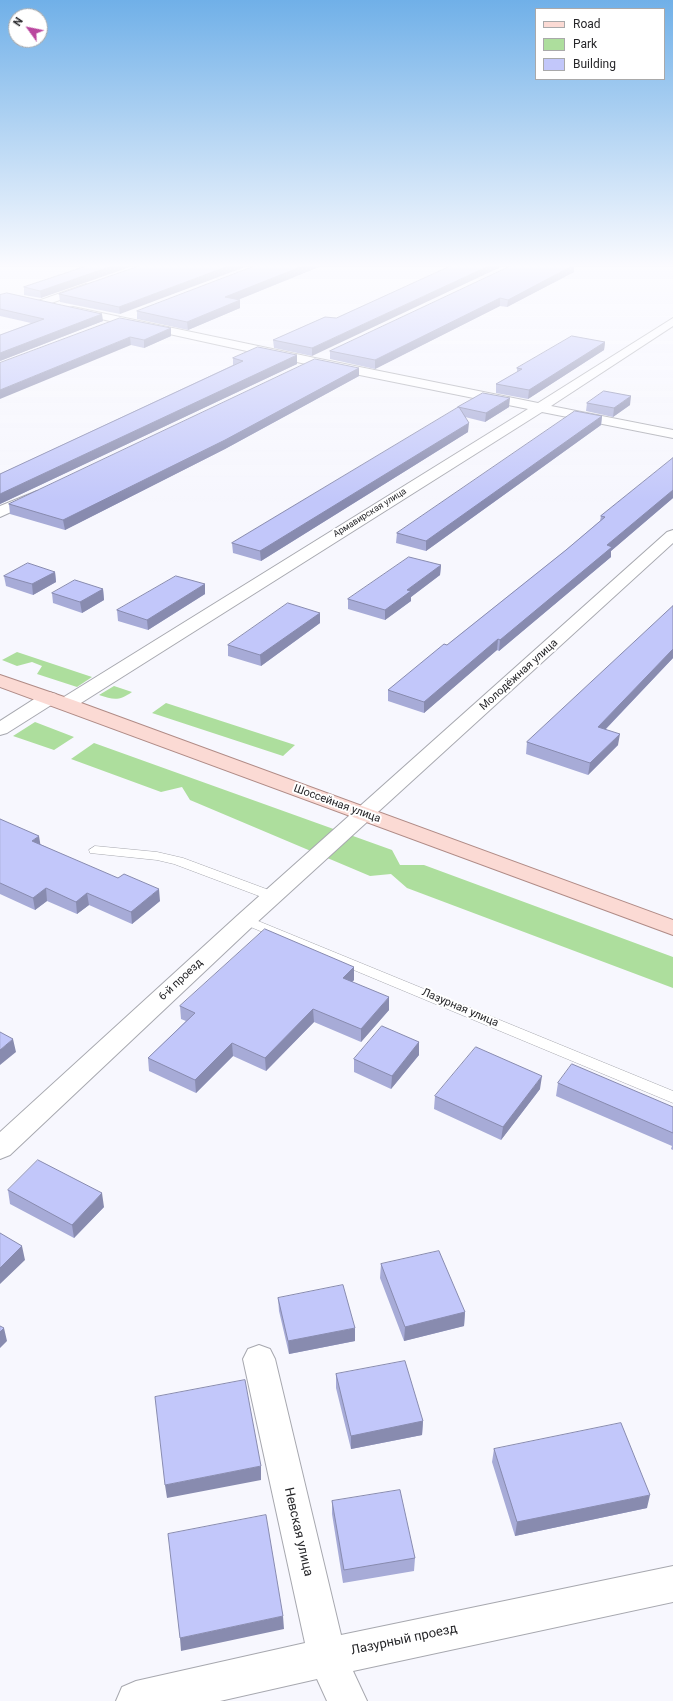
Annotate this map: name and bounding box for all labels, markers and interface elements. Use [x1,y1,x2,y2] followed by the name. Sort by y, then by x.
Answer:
[8,8,48,48] north arrow
[535,8,665,80] legend
[11,15,26,29] text: N
[573,17,601,31] text: Road
[573,37,597,51] text: Park
[573,57,616,71] text: Building
[331,486,409,540] street label: Армавирская улица
[477,637,561,713] street label: Молодёжная улица
[292,782,382,826] street label: Шоссейная улица
[156,956,206,1004] street label: 6-й проезд
[420,986,500,1030] street label: Лазурная улица
[280,1486,316,1578] street label: Невская улица
[349,1621,459,1659] street label: Лазурный проезд

